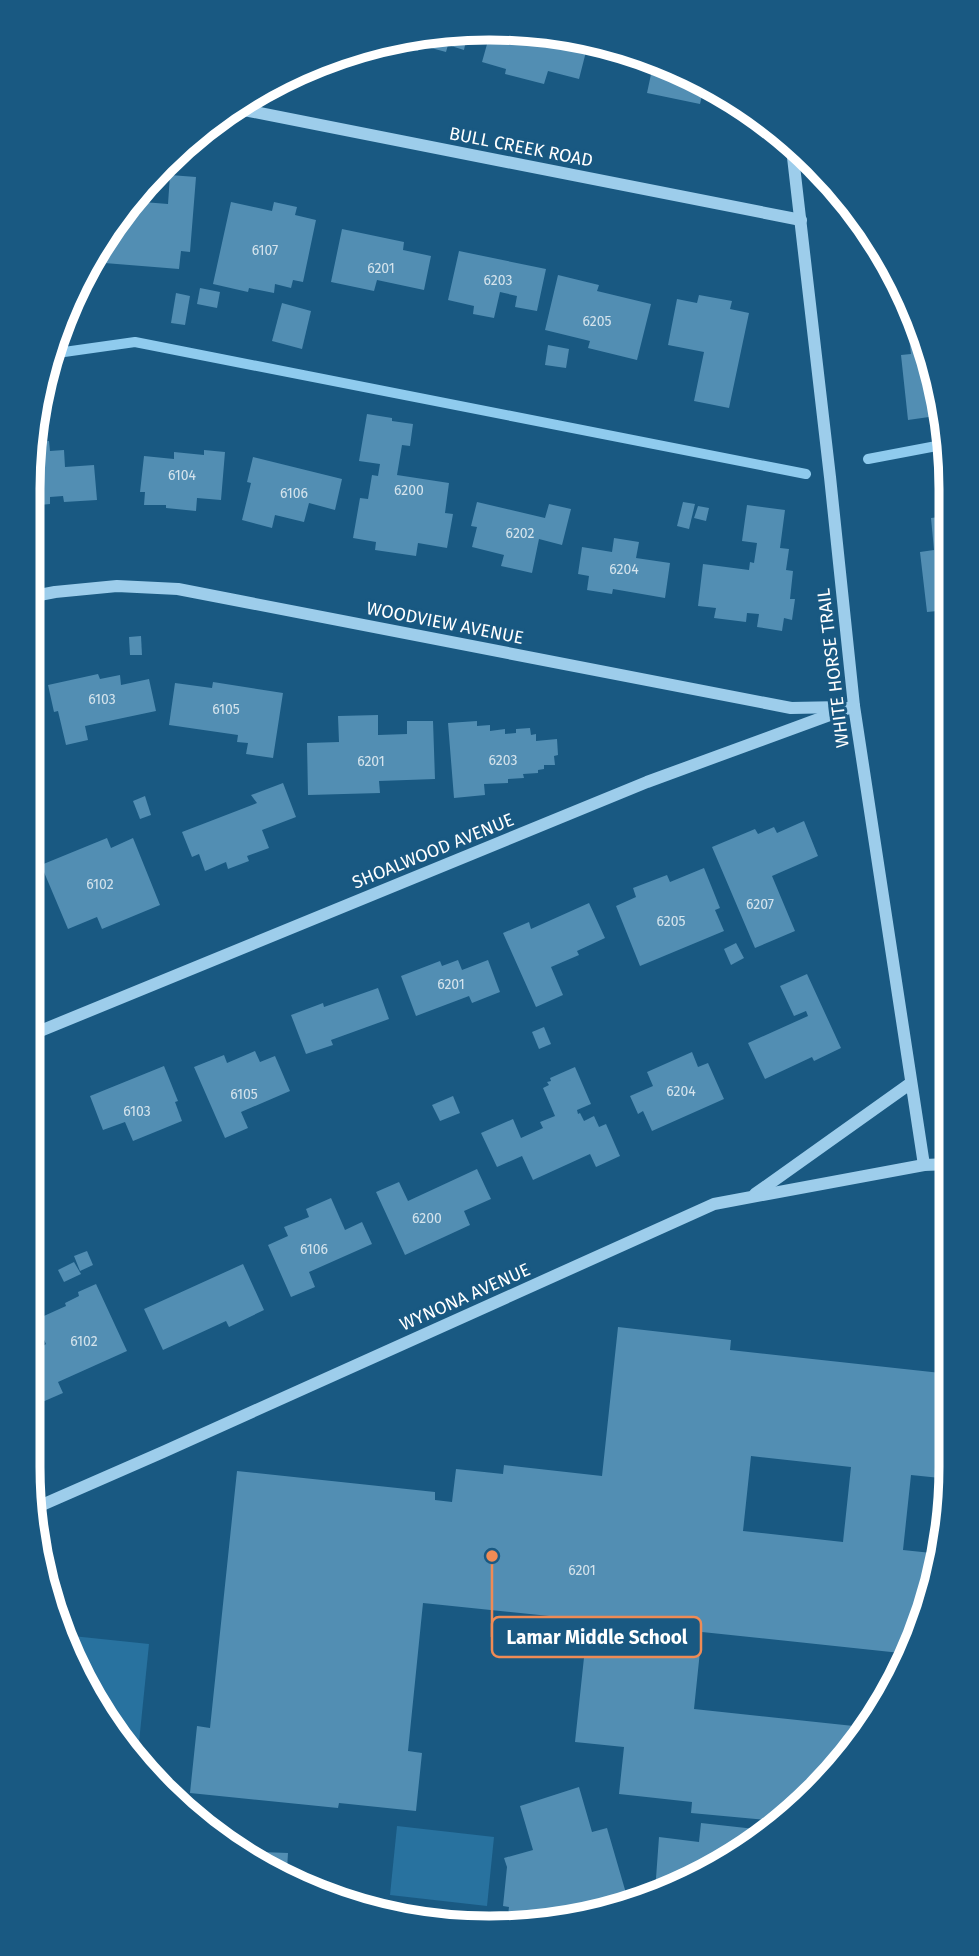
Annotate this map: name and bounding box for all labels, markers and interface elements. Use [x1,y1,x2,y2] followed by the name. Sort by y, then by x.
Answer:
[447,122,595,172] street label: BULL CREEK ROAD
[252,242,278,259] house number: 6107
[367,260,395,277] house number: 6201
[484,272,512,289] house number: 6203
[582,313,612,330] house number: 6205
[168,467,197,484] house number: 6104
[394,482,424,499] house number: 6200
[280,485,308,502] house number: 6106
[506,525,534,542] house number: 6202
[609,561,639,578] house number: 6204
[812,587,854,749] street label: WHITE HORSE TRAIL
[365,597,525,649] street label: WOODVIEW AVENUE
[88,691,116,708] house number: 6103
[212,701,240,718] house number: 6105
[489,752,517,769] house number: 6203
[357,753,385,770] house number: 6201
[349,808,517,894] street label: SHOALWOOD AVENUE
[86,876,114,893] house number: 6102
[746,896,774,913] house number: 6207
[656,913,686,930] house number: 6205
[437,976,465,993] house number: 6201
[666,1083,696,1100] house number: 6204
[230,1086,258,1103] house number: 6105
[123,1103,151,1120] house number: 6103
[412,1210,442,1227] house number: 6200
[300,1241,328,1258] house number: 6106
[396,1258,534,1336] street label: WYNONA AVENUE
[70,1333,98,1350] house number: 6102
[568,1562,596,1579] house number: 6201
[492,1617,701,1657] callout: Lamar Middle School
[507,1626,688,1649] text: Lamar Middle School

